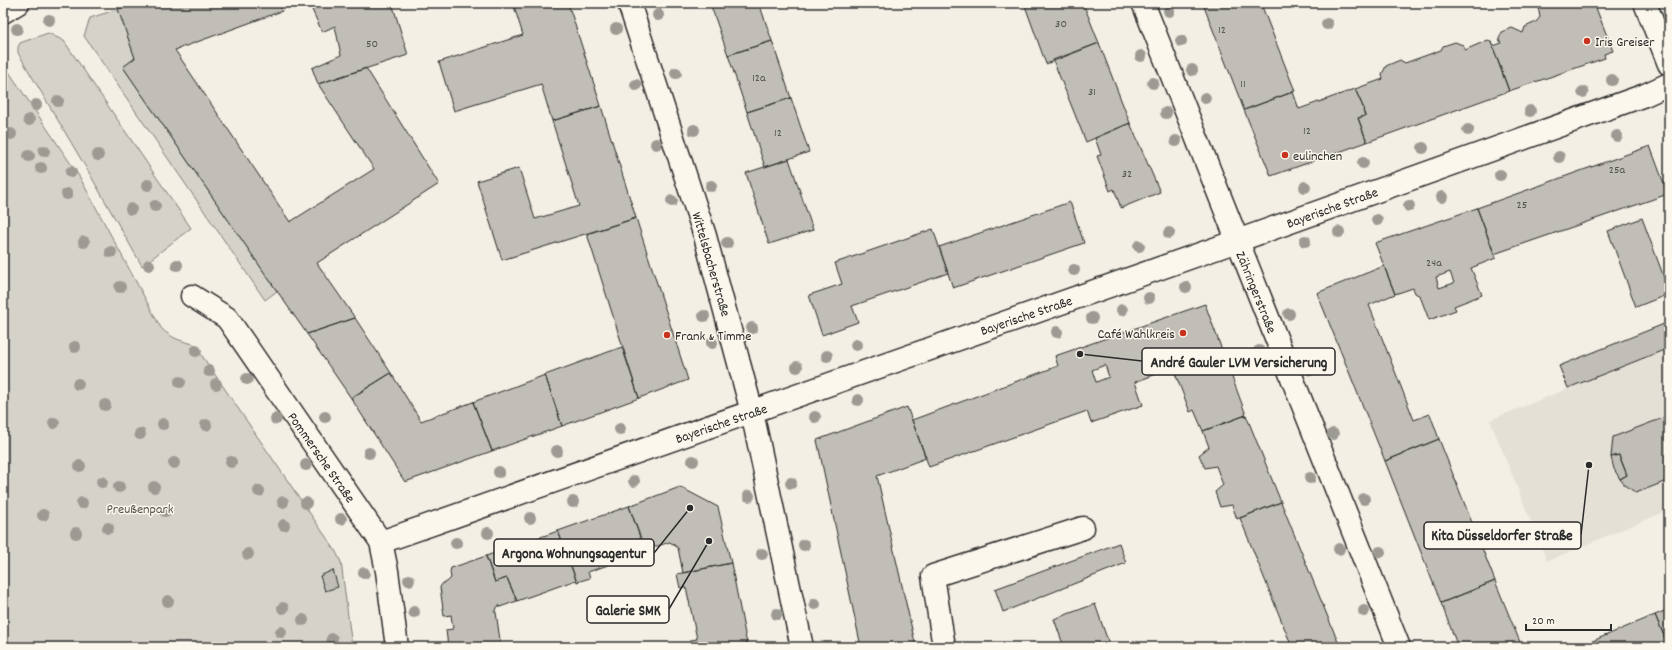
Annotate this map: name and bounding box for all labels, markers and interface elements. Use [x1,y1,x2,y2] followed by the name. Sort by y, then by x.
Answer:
[1055,16,1067,33] house number: 30
[1218,22,1226,39] house number: 12
[1595,33,1655,53] place label: Iris Greiser
[366,36,378,53] house number: 50
[1582,36,1592,46] marker: Iris Greiser
[752,70,766,87] house number: 12a
[1240,76,1246,93] house number: 11
[1088,84,1096,101] house number: 31
[1303,123,1311,140] house number: 12
[774,125,782,142] house number: 12
[1293,147,1342,167] place label: eulinchen
[1280,150,1290,160] marker: eulinchen
[1609,162,1626,179] house number: 25a
[1122,166,1132,183] house number: 32
[1284,183,1381,235] street label: Bayerische Straße
[1517,197,1527,214] house number: 25
[686,210,735,319] street label: Wittelsbacherstraße
[1230,249,1281,337] street label: Zähringerstraße
[1426,255,1442,272] house number: 24a
[978,292,1075,342] street label: Bayerische Straße
[1097,325,1175,345] place label: Café Wahlkreis
[675,327,751,347] place label: Frank & Timme
[1178,328,1188,338] marker: Café Wahlkreis
[662,330,672,340] marker: Frank & Timme
[1142,348,1335,375] callout: André Gauler LVM Versicherung
[1151,353,1328,375] text: André Gauler LVM Versicherung
[673,400,770,450] street label: Bayerische Straße
[282,409,359,507] street label: Pommersche Straße
[107,500,174,520] park label: Preußenpark
[1424,522,1581,549] callout: Kita Düsseldorfer Straße
[1431,526,1573,548] text: Kita Düsseldorfer Straße
[494,539,654,566] callout: Argona Wohnungsagentur
[502,544,647,566] text: Argona Wohnungsagentur
[587,596,669,623] callout: Galerie SMK
[595,601,661,623] text: Galerie SMK
[1526,606,1611,632] scale bar
[1532,613,1555,630] text: 20 m

